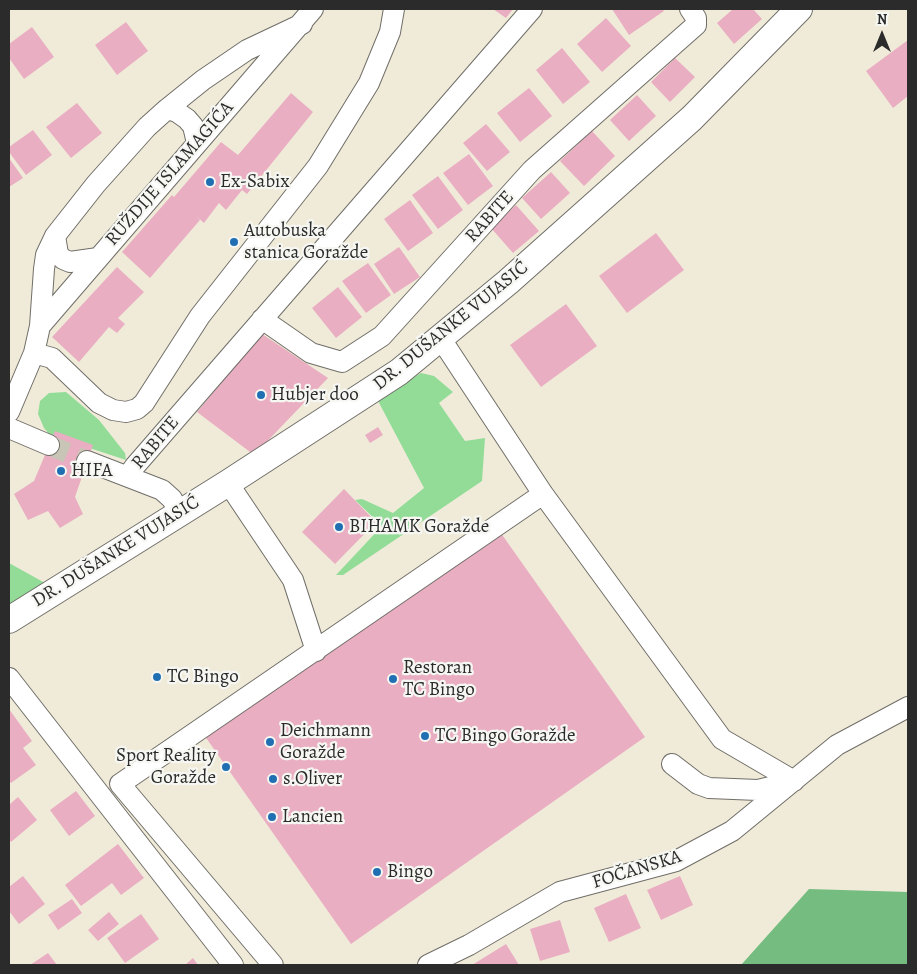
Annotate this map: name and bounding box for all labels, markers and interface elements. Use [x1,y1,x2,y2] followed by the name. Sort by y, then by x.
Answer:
[857,10,907,60] north arrow
[877,10,887,29] text: N
[101,97,239,251] street label: RUŽDIJE ISLAMAGIĆA
[220,171,289,193] place label: Ex-Sabix
[204,176,216,188] marker: Ex-Sabix
[461,186,519,248] street label: RABITE
[244,220,368,264] place label: Autobuska stanica Goražde
[228,236,240,248] marker: Autobuska stanica Goražde
[369,256,533,396] street label: DR. DUŠANKE VUJASIĆ
[271,384,359,406] place label: Hubjer doo
[255,389,267,401] marker: Hubjer doo
[127,412,185,474] street label: RABITE
[71,460,113,482] place label: HIFA
[55,465,67,477] marker: HIFA
[28,491,204,613] street label: DR. DUŠANKE VUJASIĆ
[349,516,489,538] place label: BIHAMK Goražde
[333,521,345,533] marker: BIHAMK Goražde
[403,657,475,701] place label: Restoran TC Bingo
[167,666,239,688] place label: TC Bingo
[151,671,163,683] marker: TC Bingo
[387,673,399,685] marker: Restoran TC Bingo
[280,720,371,764] place label: Deichmann Goražde
[435,725,576,747] place label: TC Bingo Goražde
[419,730,431,742] marker: TC Bingo Goražde
[264,736,276,748] marker: Deichmann Goražde
[116,745,216,789] place label: Sport Reality Goražde
[220,761,232,773] marker: Sport Reality Goražde
[283,768,342,790] place label: s.Oliver
[267,773,279,785] marker: s.Oliver
[282,806,343,828] place label: Lancien
[266,811,278,823] marker: Lancien
[590,846,684,894] street label: FOČANSKA
[387,861,433,883] place label: Bingo
[371,866,383,878] marker: Bingo

